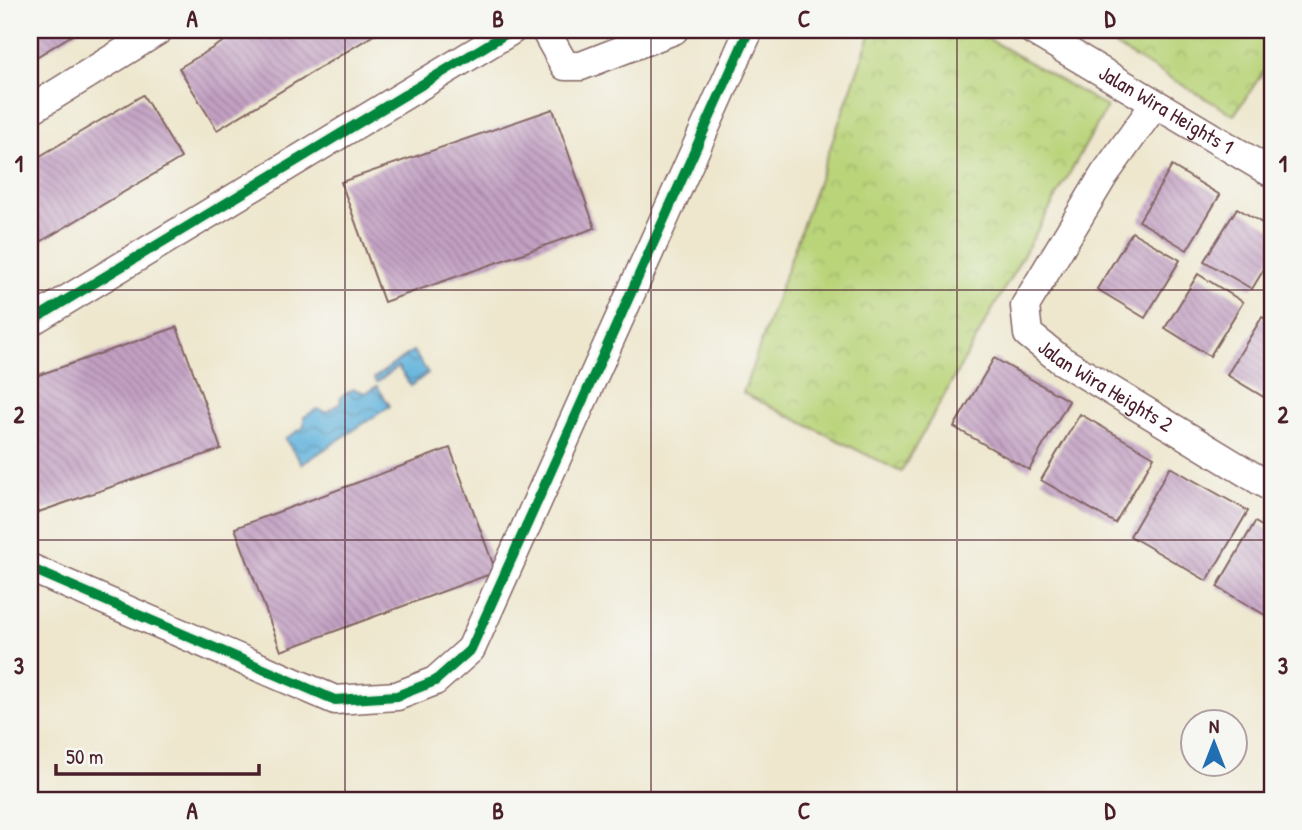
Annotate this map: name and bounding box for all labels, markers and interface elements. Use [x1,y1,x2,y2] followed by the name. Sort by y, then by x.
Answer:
[186,3,198,34] text: A
[492,3,504,34] text: B
[798,3,810,34] text: C
[1105,3,1117,34] text: D
[1094,58,1239,161] street label: Jalan Wira Heights 1
[15,148,23,179] text: 1
[1279,148,1287,179] text: 1
[1032,332,1179,439] street label: Jalan Wira Heights 2
[14,399,25,430] text: 2
[1278,399,1289,430] text: 2
[14,650,24,681] text: 3
[1278,650,1288,681] text: 3
[1180,708,1250,778] north arrow
[1209,713,1219,739] text: N
[56,732,259,776] scale bar
[66,742,103,771] text: 50 m
[186,795,198,826] text: A
[492,795,504,826] text: B
[798,795,810,826] text: C
[1105,795,1117,826] text: D

